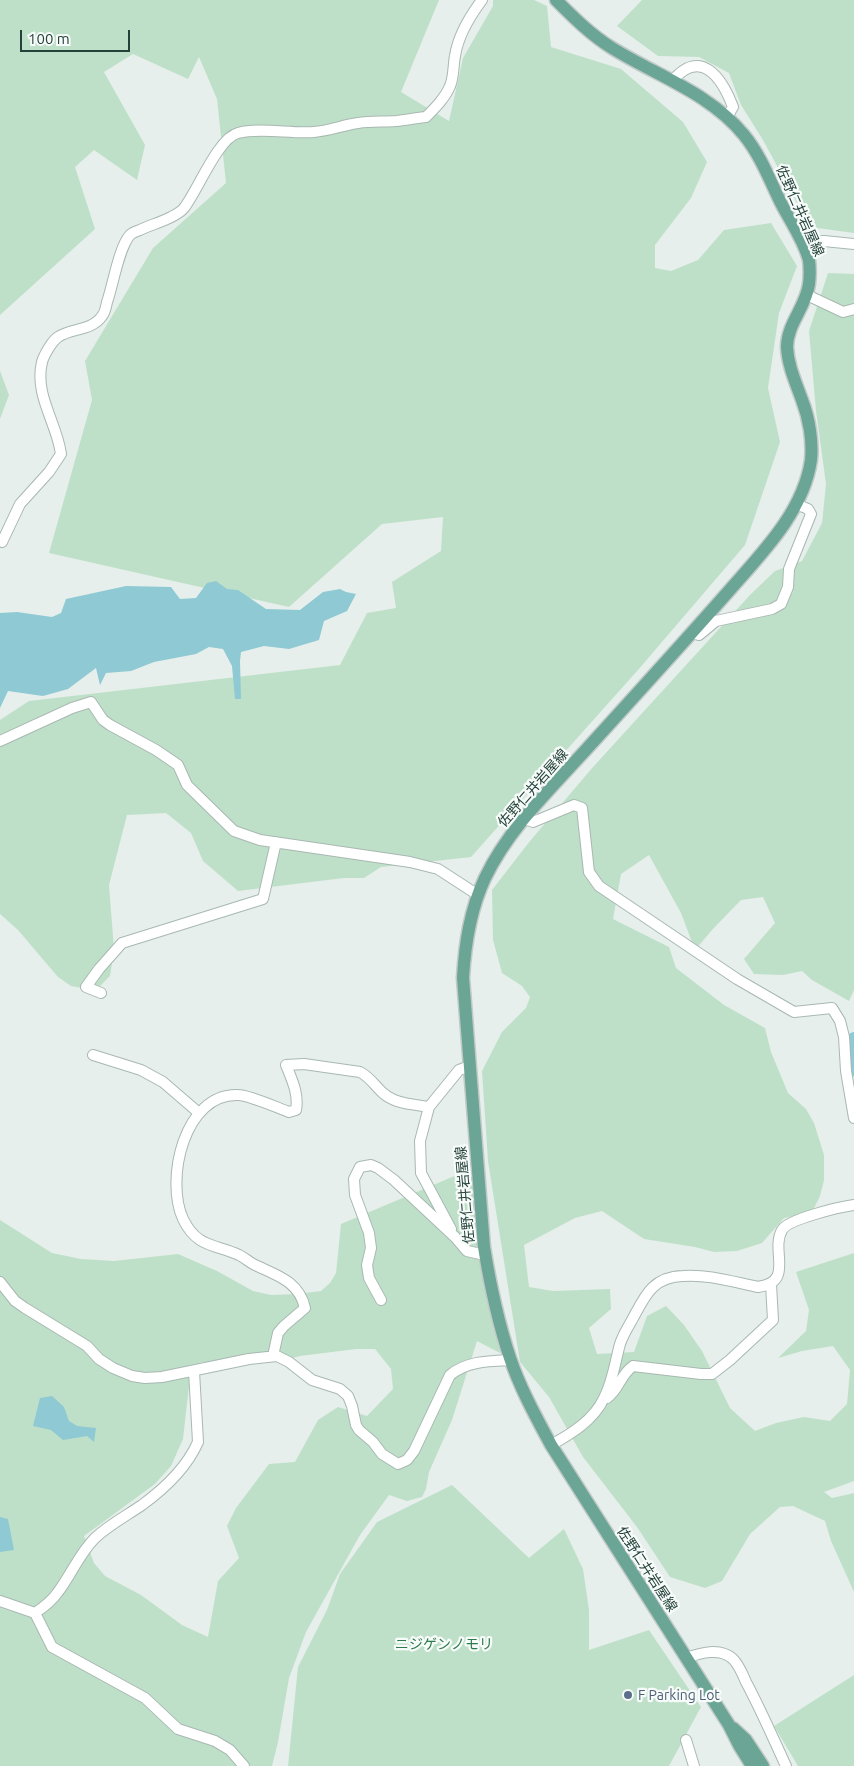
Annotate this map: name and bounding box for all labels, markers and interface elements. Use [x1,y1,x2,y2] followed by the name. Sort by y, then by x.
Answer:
[22,20,132,52] scale bar
[28,30,70,47] text: 100 m
[772,163,828,259] street label: 佐野仁井岩屋線
[495,746,571,830] street label: 佐野仁井岩屋線
[452,1145,478,1245] street label: 佐野仁井岩屋線
[613,1523,681,1615] street label: 佐野仁井岩屋線
[395,1636,493,1652] park label: ニジゲンノモリ
[638,1687,720,1703] place label: F Parking Lot
[622,1689,634,1701] marker: F Parking Lot

